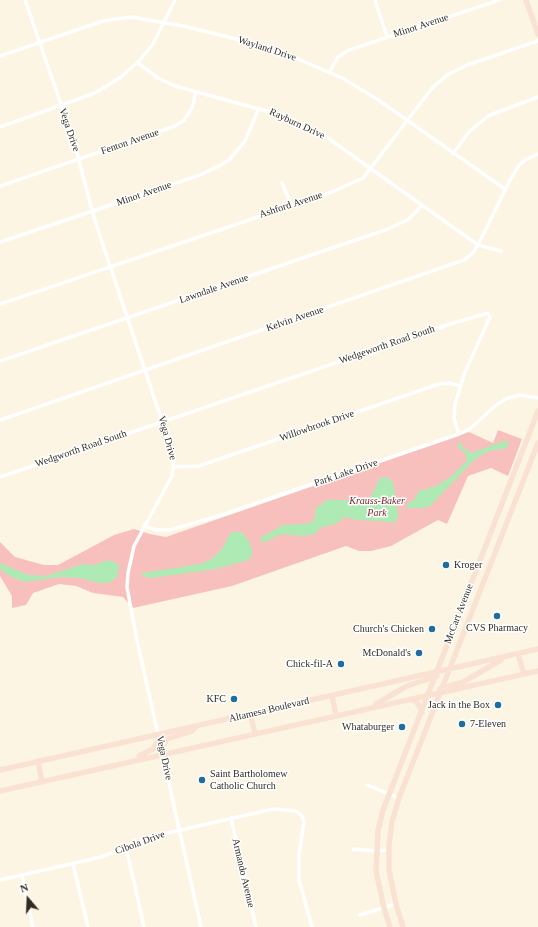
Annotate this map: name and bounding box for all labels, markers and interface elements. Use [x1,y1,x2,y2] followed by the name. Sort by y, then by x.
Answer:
[392,11,450,41] street label: Minot Avenue
[236,34,298,64] street label: Wayland Drive
[267,106,327,142] street label: Rayburn Drive
[56,107,82,153] street label: Vega Drive
[99,126,161,158] street label: Fenton Avenue
[115,179,173,209] street label: Minot Avenue
[258,189,324,221] street label: Ashford Avenue
[178,272,250,306] street label: Lawndale Avenue
[265,304,325,334] street label: Kelvin Avenue
[338,323,436,367] street label: Wedgeworth Road South
[278,408,356,444] street label: Willowbrook Drive
[155,415,179,461] street label: Vega Drive
[34,428,128,470] street label: Wedgworth Road South
[313,457,379,489] street label: Park Lake Drive
[349,495,405,518] park label: Krauss-Baker Park
[454,559,482,571] place label: Kroger
[441,560,451,570] marker: Kroger
[442,582,476,646] street label: McCart Avenue
[492,611,502,621] marker: CVS Pharmacy
[466,622,528,634] place label: CVS Pharmacy
[353,623,424,635] place label: Church's Chicken
[427,624,437,634] marker: Church's Chicken
[363,647,411,659] place label: McDonald's
[414,648,424,658] marker: McDonald's
[286,658,333,670] place label: Chick-fil-A
[336,659,346,669] marker: Chick-fil-A
[207,693,226,705] place label: KFC
[229,694,239,704] marker: KFC
[228,695,310,725] street label: Altamesa Boulevard
[428,699,490,711] place label: Jack in the Box
[493,700,503,710] marker: Jack in the Box
[470,718,506,730] place label: 7-Eleven
[457,719,467,729] marker: 7-Eleven
[342,721,394,733] place label: Whataburger
[397,722,407,732] marker: Whataburger
[153,735,175,781] street label: Vega Drive
[210,768,287,792] place label: Saint Bartholomew Catholic Church
[197,775,207,785] marker: Saint Bartholomew Catholic Church
[114,828,166,858] street label: Cibola Drive
[229,837,257,909] street label: Armando Avenue
[8,879,48,919] north arrow
[18,881,30,895] text: N

